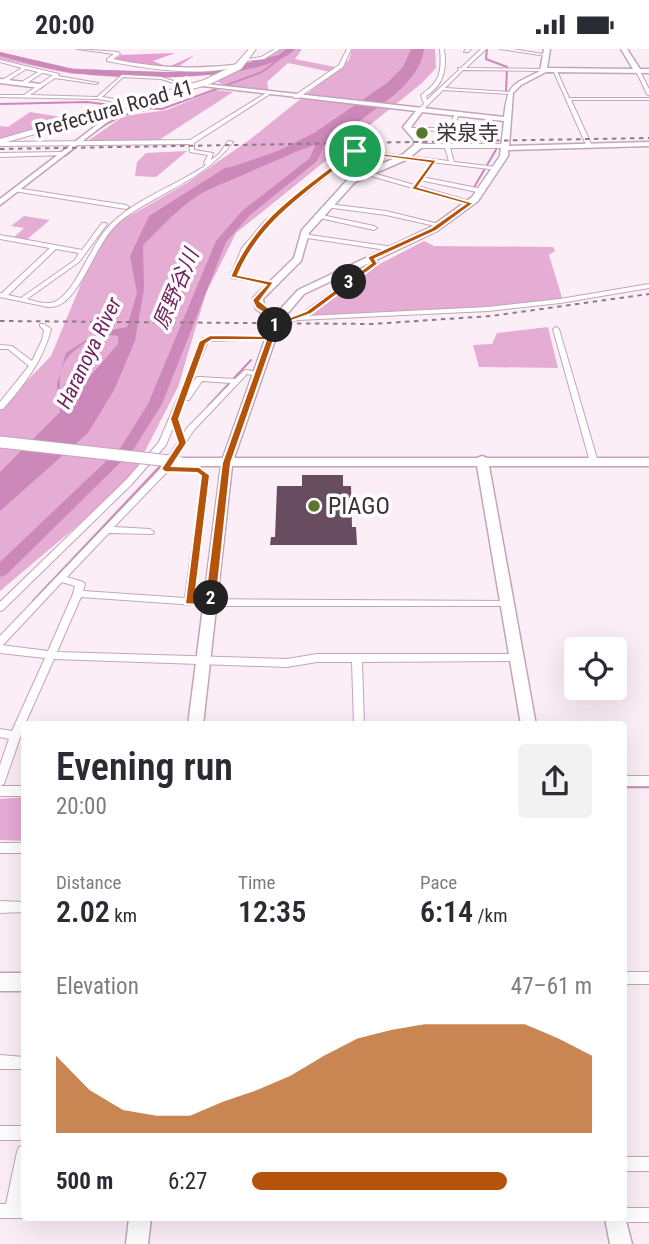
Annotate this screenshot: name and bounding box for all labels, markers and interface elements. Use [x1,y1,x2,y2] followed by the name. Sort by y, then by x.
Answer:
[35,10,95,40] text: 20:00
[32,75,196,143] street label: Prefectural Road 41
[325,121,385,181] pin
[436,121,499,145] place label: 栄泉寺
[414,125,430,141] marker: 栄泉寺
[336,132,374,170] icon: arrive
[149,244,204,332] water label: 原野谷川
[332,265,366,299] pin: 3
[344,270,353,293] text: 3
[52,293,127,412] water label: Haranoya River
[258,307,292,343] pin: 1
[270,313,279,336] text: 1
[328,492,390,520] place label: PIAGO
[306,498,322,514] marker: PIAGO
[194,581,228,615] pin: 2
[206,586,215,609] text: 2
[564,637,627,700] map controls
[564,637,627,700] button: locate
[518,744,592,818] button: share
[56,745,233,789] text: Evening run
[56,793,107,820] text: 20:00
[56,871,121,894] text: Distance
[238,871,275,894] text: Time
[420,871,457,894] text: Pace
[56,894,110,929] text: 2.02
[238,894,306,929] text: 12:35
[420,894,473,929] text: 6:14
[110,904,137,927] text: km
[473,904,507,927] text: /km
[56,973,139,1000] text: Elevation
[511,973,592,1000] text: 47–61 m
[56,1168,113,1195] text: 500 m
[168,1168,207,1195] text: 6:27

